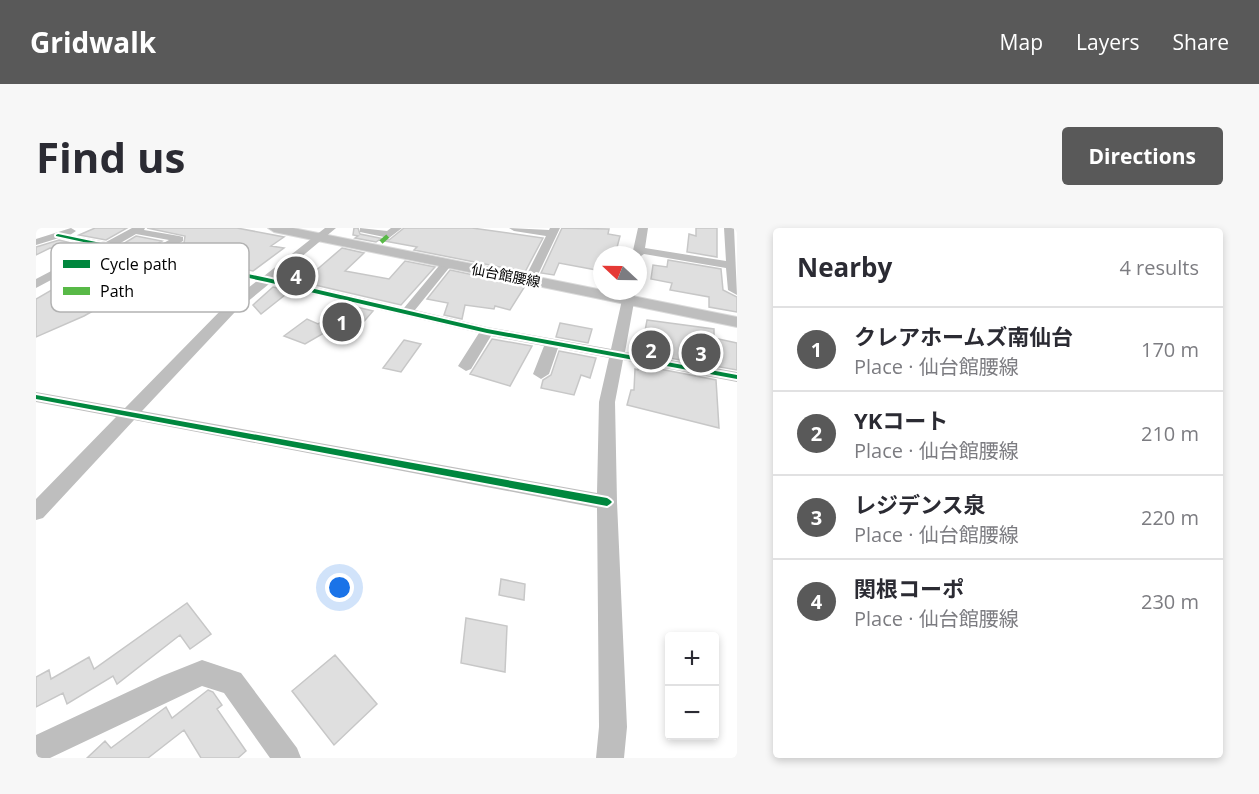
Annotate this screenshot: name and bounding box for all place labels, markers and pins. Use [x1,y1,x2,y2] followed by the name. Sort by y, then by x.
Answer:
[276,254,316,298] pin: 4
[322,300,362,344] pin: 1
[632,328,670,372] pin: 2
[682,330,720,376] pin: 3

